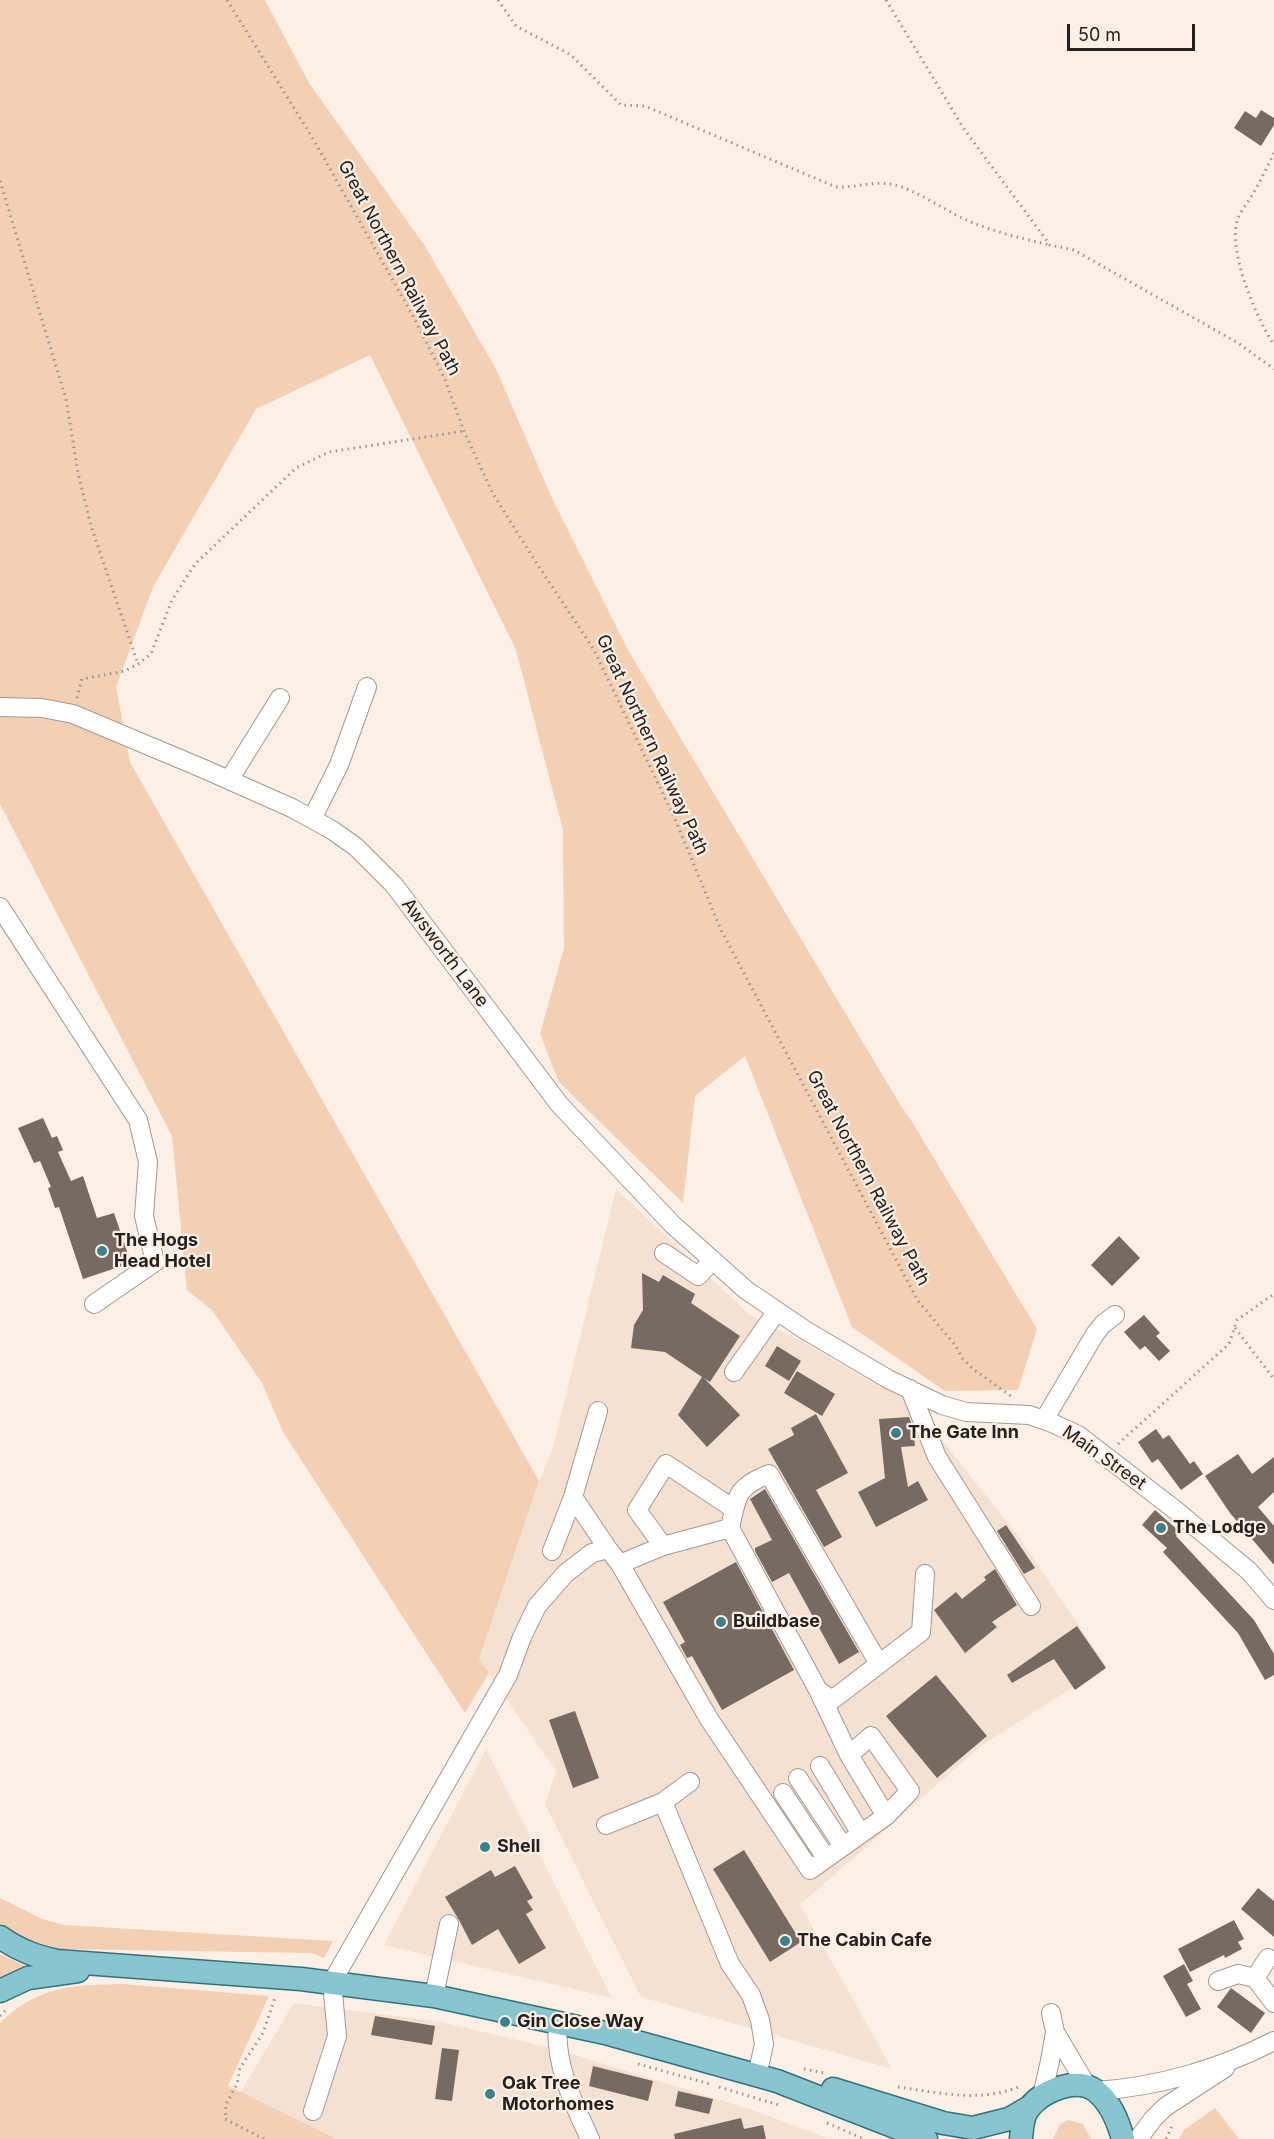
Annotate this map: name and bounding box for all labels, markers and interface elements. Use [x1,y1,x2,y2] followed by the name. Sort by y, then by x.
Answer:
[1070,12,1198,50] scale bar
[1078,24,1121,45] text: 50 m
[333,157,465,379] street label: Great Northern Railway Path
[591,631,713,859] street label: Great Northern Railway Path
[397,894,493,1012] street label: Awsworth Lane
[802,1067,934,1289] street label: Great Northern Railway Path
[114,1230,211,1272] place label: The Hogs Head Hotel
[95,1244,109,1258] marker: The Hogs Head Hotel
[1058,1421,1150,1495] street label: Main Street
[908,1422,1019,1444] place label: The Gate Inn
[889,1426,903,1440] marker: The Gate Inn
[1173,1517,1266,1539] place label: The Lodge
[1154,1521,1168,1535] marker: The Lodge
[733,1611,820,1633] place label: Buildbase
[714,1615,728,1629] marker: Buildbase
[497,1836,540,1858] place label: Shell
[478,1840,492,1854] marker: Shell
[797,1930,932,1952] place label: The Cabin Cafe
[778,1934,792,1948] marker: The Cabin Cafe
[517,2011,644,2033] place label: Gin Close Way
[498,2015,512,2029] marker: Gin Close Way
[502,2073,614,2116] place label: Oak Tree Motorhomes
[483,2087,497,2101] marker: Oak Tree Motorhomes

